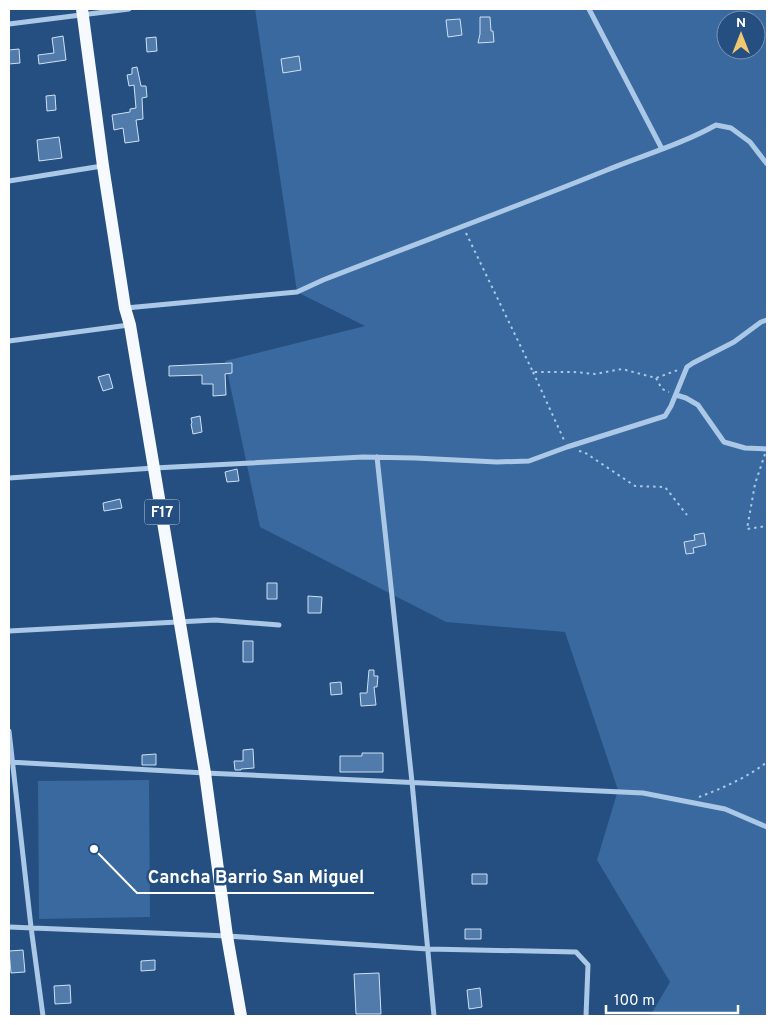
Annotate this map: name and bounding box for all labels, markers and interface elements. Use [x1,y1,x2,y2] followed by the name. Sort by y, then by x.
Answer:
[716,10,766,60] north arrow
[736,15,746,32] text: N
[144,500,180,524] road number: F17
[137,860,374,893] callout: Cancha Barrio San Miguel
[148,867,364,890] text: Cancha Barrio San Miguel
[606,982,738,1014] scale bar
[614,992,655,1011] text: 100 m

